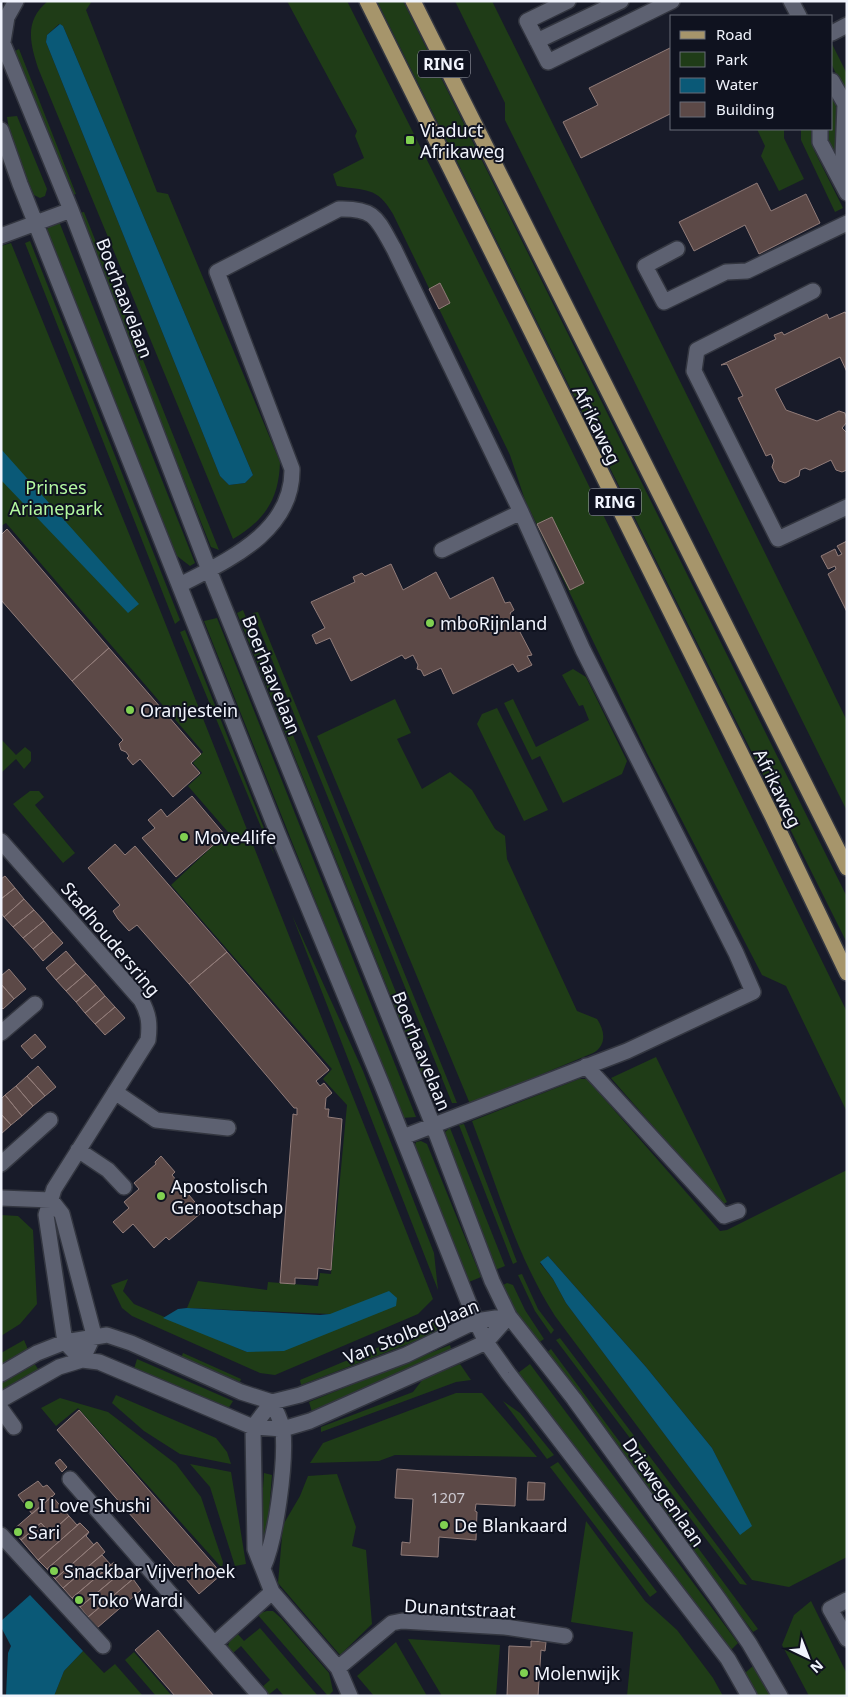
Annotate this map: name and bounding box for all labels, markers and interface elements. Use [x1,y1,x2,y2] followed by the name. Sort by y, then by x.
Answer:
[670,15,833,130] legend
[716,24,752,44] text: Road
[716,49,748,69] text: Park
[418,51,470,78] road number: RING
[716,74,758,94] text: Water
[716,99,774,119] text: Building
[420,118,505,163] place label: Viaduct Afrikaweg
[404,134,416,146] marker: Viaduct Afrikaweg
[91,235,159,361] street label: Boerhaavelaan
[568,382,626,468] street label: Afrikaweg
[9,475,103,520] park label: Prinses Arianepark
[589,488,641,516] road number: RING
[440,611,547,635] place label: mboRijnland
[237,612,307,738] street label: Boerhaavelaan
[424,617,436,629] marker: mboRijnland
[140,698,238,722] place label: Oranjestein
[124,704,136,716] marker: Oranjestein
[749,745,807,831] street label: Afrikaweg
[194,825,276,849] place label: Move4life
[178,831,190,843] marker: Move4life
[56,877,166,1001] street label: Stadhoudersring
[387,988,457,1114] street label: Boerhaavelaan
[171,1174,283,1219] place label: Apostolisch Genootschap
[155,1190,167,1202] marker: Apostolisch Genootschap
[340,1293,482,1369] street label: Van Stolberglaan
[618,1433,710,1551] street label: Driewegenlaan
[431,1487,465,1507] house number: 1207
[39,1493,150,1517] place label: I Love Shushi
[23,1499,35,1511] marker: I Love Shushi
[454,1513,568,1537] place label: De Blankaard
[438,1519,450,1531] marker: De Blankaard
[28,1520,60,1544] place label: Sari
[12,1526,24,1538] marker: Sari
[64,1559,236,1583] place label: Snackbar Vijverhoek
[48,1565,60,1577] marker: Snackbar Vijverhoek
[89,1588,183,1612] place label: Toko Wardi
[403,1593,517,1623] street label: Dunantstraat
[73,1594,85,1606] marker: Toko Wardi
[783,1632,833,1682] north arrow
[807,1656,828,1678] text: N
[534,1661,621,1685] place label: Molenwijk
[518,1667,530,1679] marker: Molenwijk

